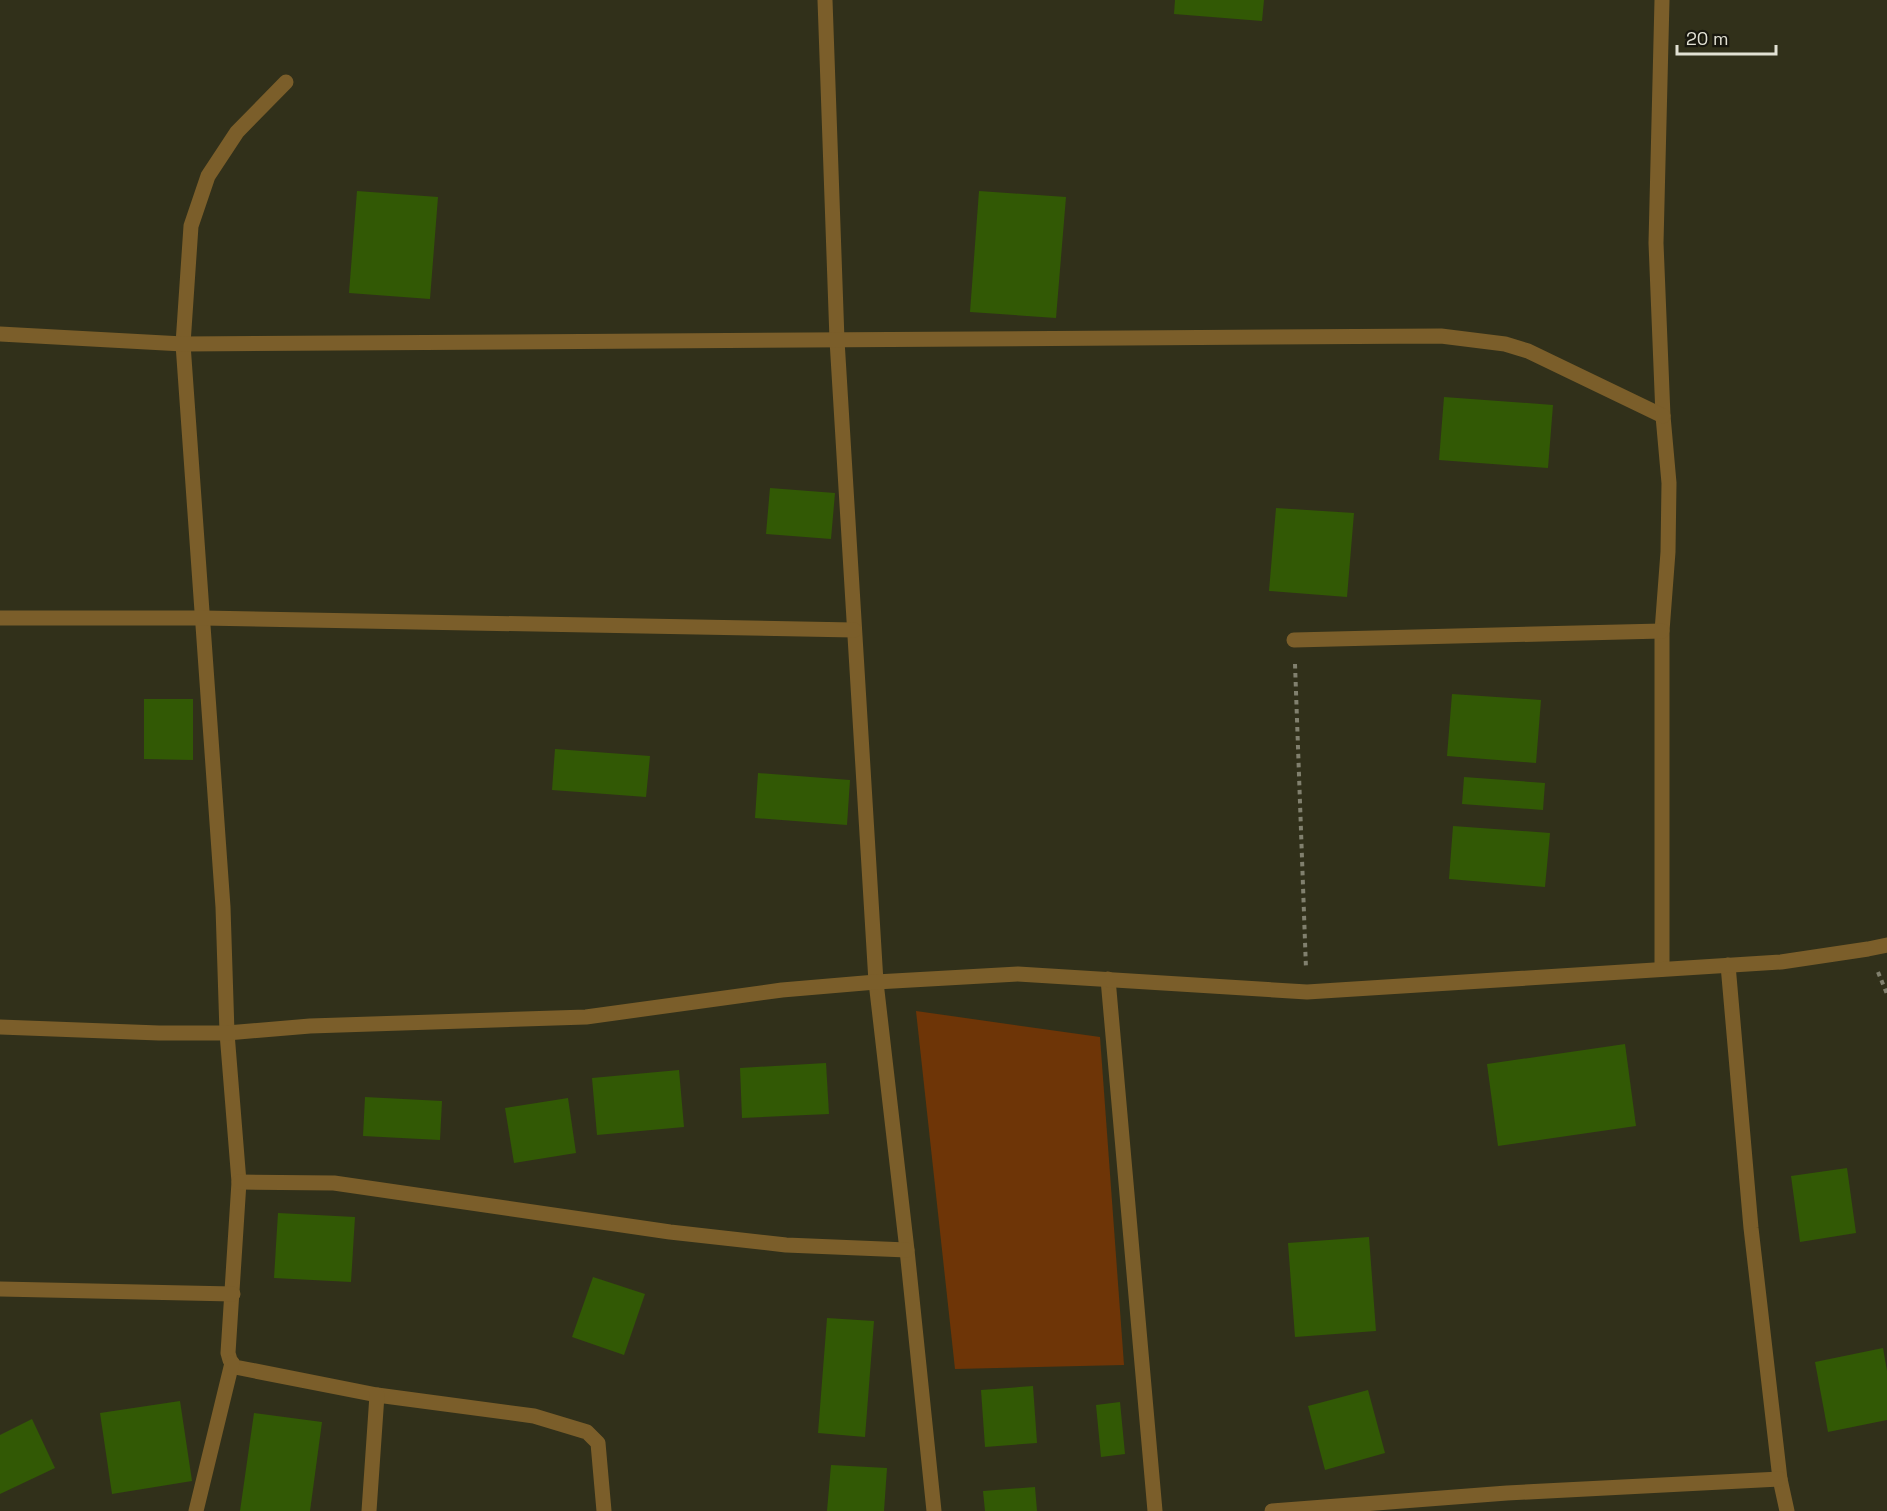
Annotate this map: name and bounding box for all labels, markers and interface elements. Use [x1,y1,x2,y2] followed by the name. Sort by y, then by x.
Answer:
[1677,18,1776,56] scale bar
[1686,27,1729,50] text: 20 m

